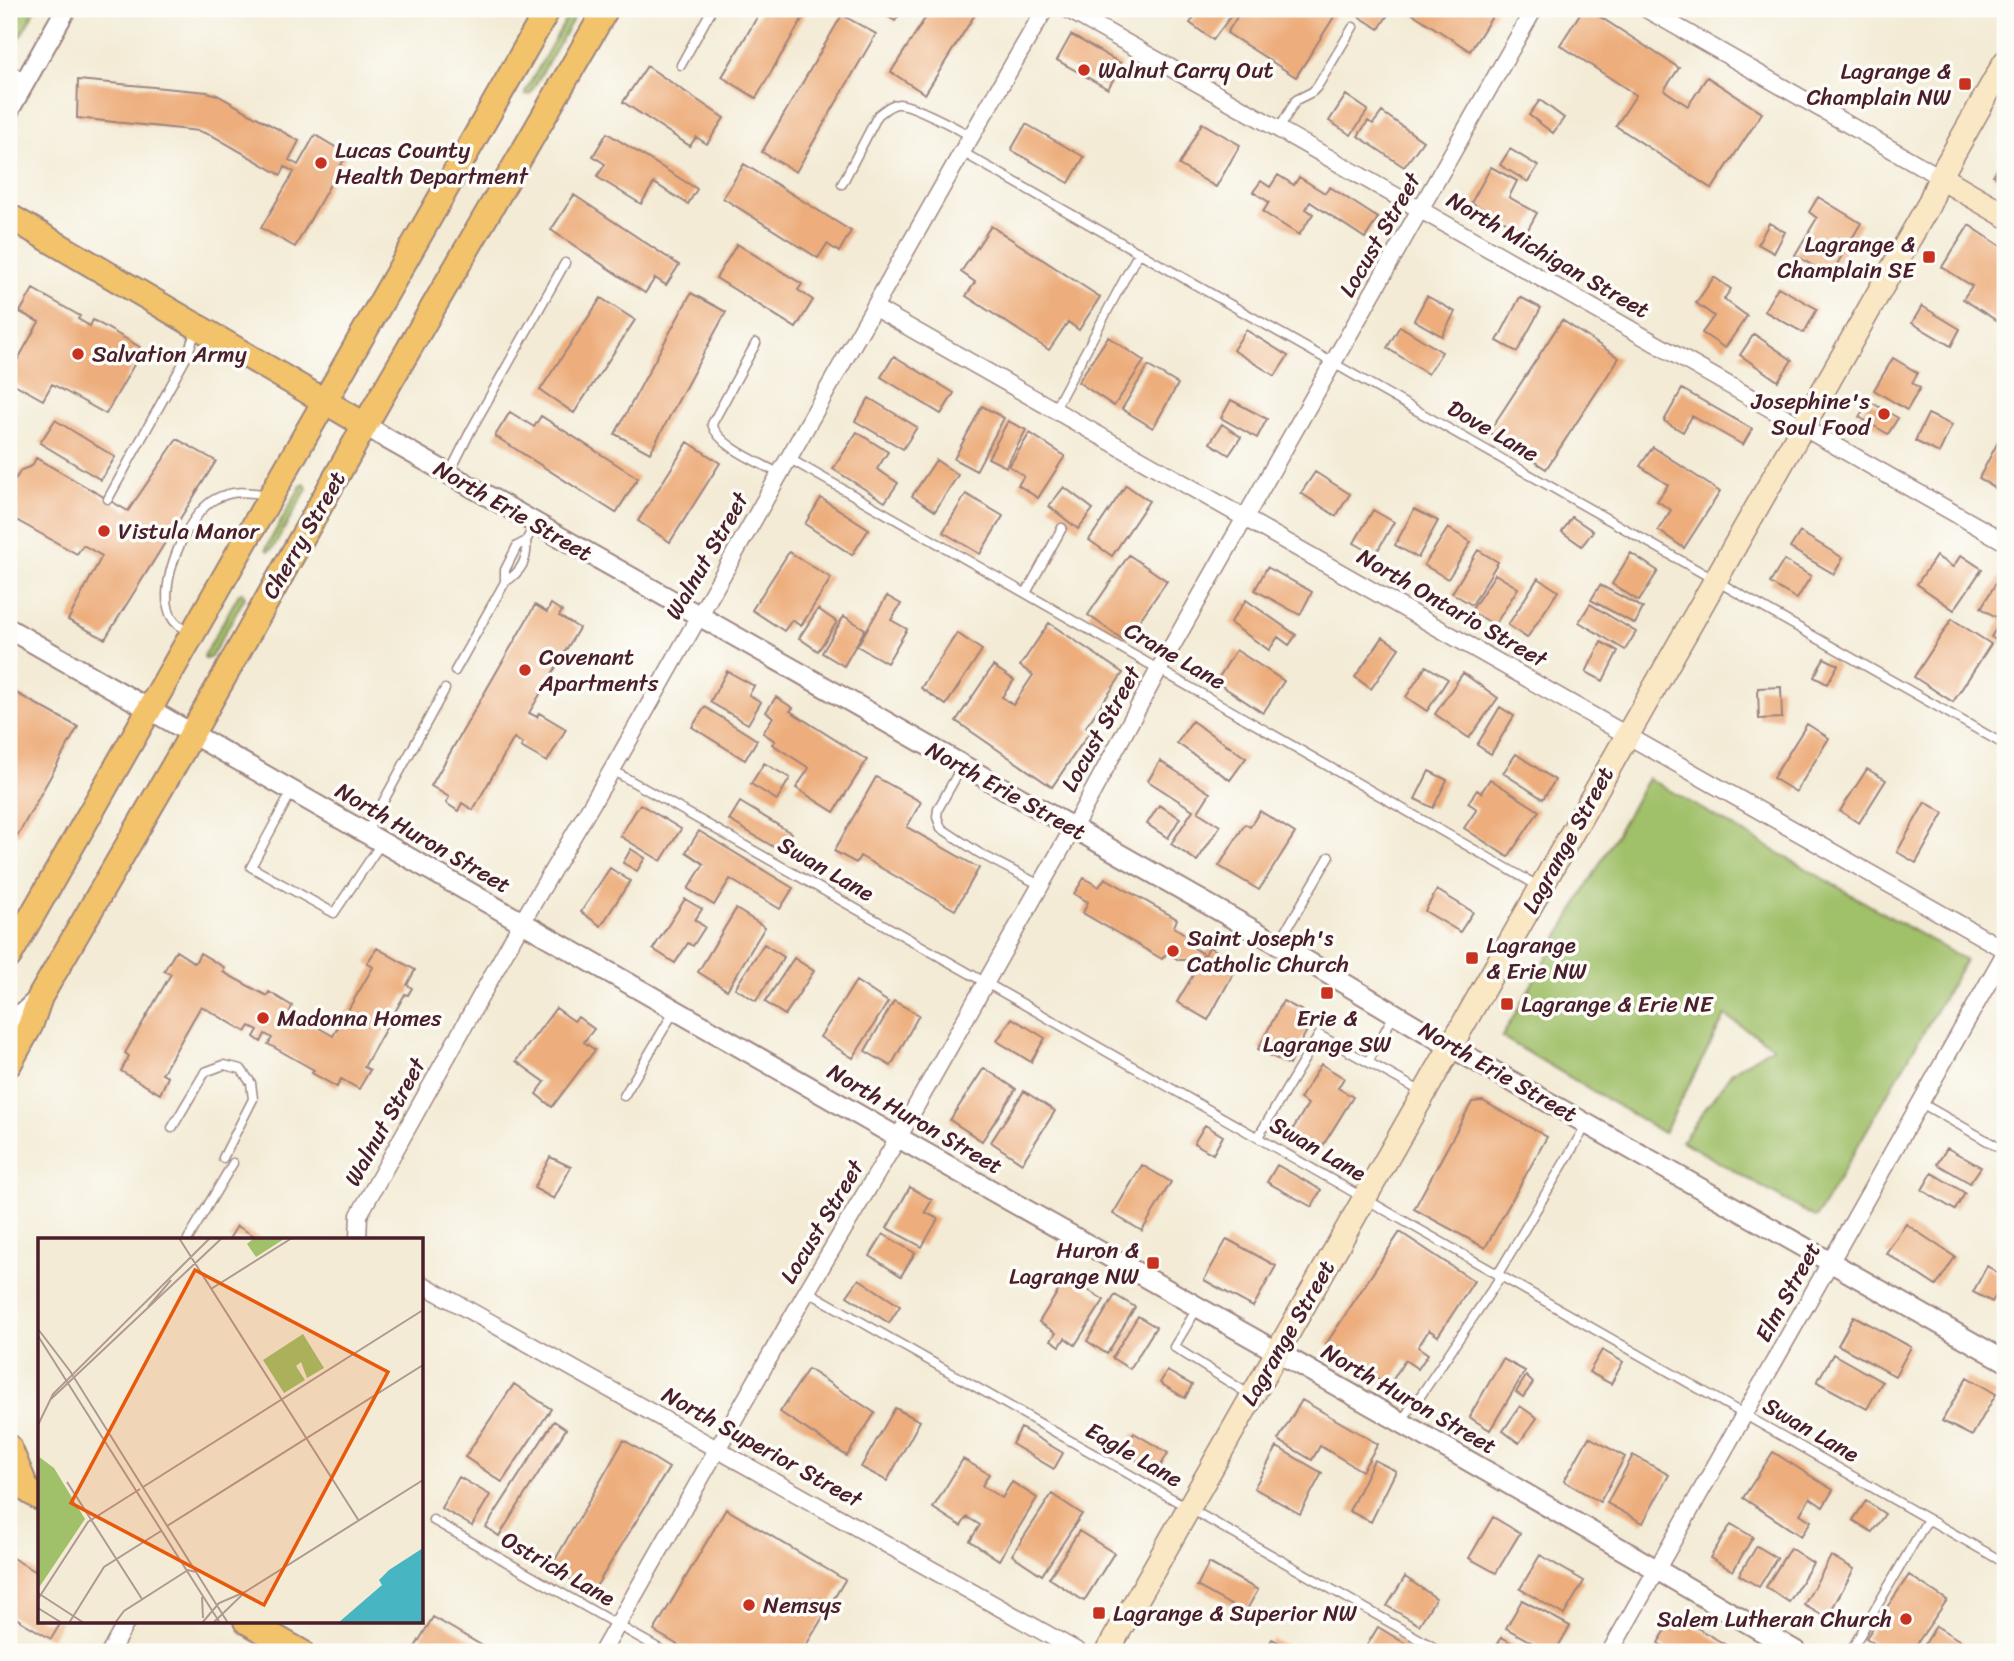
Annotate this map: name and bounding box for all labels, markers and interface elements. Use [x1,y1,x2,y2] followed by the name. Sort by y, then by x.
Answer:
[1098,50,1274,91] place label: Walnut Carry Out
[1806,51,1952,118] place label: Lagrange & Champlain NW
[1076,62,1092,78] marker: Walnut Carry Out
[1957,76,1973,92] marker: Lagrange & Champlain NW
[335,130,529,197] place label: Lucas County Health Department
[313,155,329,171] marker: Lucas County Health Department
[1328,163,1433,305] street label: Locust Street
[1438,180,1658,330] street label: North Michigan Street
[1777,224,1916,291] place label: Lagrange & Champlain SE
[1921,249,1937,265] marker: Lagrange & Champlain SE
[92,334,247,375] place label: Salvation Army
[70,346,86,362] marker: Salvation Army
[1750,381,1872,448] place label: Josephine's Soul Food
[1439,388,1547,474] street label: Dove Lane
[1876,406,1892,422] marker: Josephine's Soul Food
[426,449,600,573] street label: North Erie Street
[251,463,357,607] street label: Cherry Street
[654,483,761,628] street label: Walnut Street
[118,511,260,552] place label: Vistula Manor
[96,523,112,539] marker: Vistula Manor
[1349,537,1556,680] street label: North Ontario Street
[1116,610,1234,702] street label: Crane Lane
[538,637,659,704] place label: Covenant Apartments
[1049,657,1153,800] street label: Locust Street
[517,662,533,678] marker: Covenant Apartments
[918,730,1094,852] street label: North Erie Street
[1510,759,1626,921] street label: Lagrange Street
[327,771,519,905] street label: North Huron Street
[770,825,882,913] street label: Swan Lane
[1187,918,1349,985] place label: Saint Joseph's Catholic Church
[1486,925,1588,992] place label: Lagrange & Erie NW
[1165,943,1181,959] marker: Saint Joseph's Catholic Church
[1464,950,1480,966] marker: Lagrange & Erie NW
[1521,984,1714,1025] place label: Lagrange & Erie NE
[1319,985,1335,1001] marker: Erie & Lagrange SW
[1499,996,1515,1012] marker: Lagrange & Erie NE
[277,998,442,1039] place label: Madonna Homes
[1263,998,1392,1065] place label: Erie & Lagrange SW
[255,1010,271,1026] marker: Madonna Homes
[1411,1010,1585,1134] street label: North Erie Street
[333,1048,438,1194] street label: Walnut Street
[819,1052,1011,1186] street label: North Huron Street
[1262,1105,1374,1193] street label: Swan Lane
[769,1150,876,1292] street label: Locust Street
[1009,1230,1140,1297] place label: Huron & Lagrange NW
[1743,1234,1833,1350] street label: Elm Street
[38,1238,424,1622] inset map
[1229,1252,1347,1414] street label: Lagrange Street
[1145,1255,1161,1271] marker: Huron & Lagrange NW
[1313,1332,1505,1466] street label: North Huron Street
[654,1375,871,1520] street label: North Superior Street
[1755,1386,1867,1474] street label: Swan Lane
[1078,1411,1191,1500] street label: Eagle Lane
[493,1520,623,1618] street label: Ostrich Lane
[763,1585,842,1626] place label: Nemsys
[1113,1593,1358,1634] place label: Lagrange & Superior NW
[741,1597,757,1613] marker: Nemsys
[1657,1599,1892,1640] place label: Salem Lutheran Church
[1091,1605,1107,1621] marker: Lagrange & Superior NW
[1898,1611,1914,1627] marker: Salem Lutheran Church

